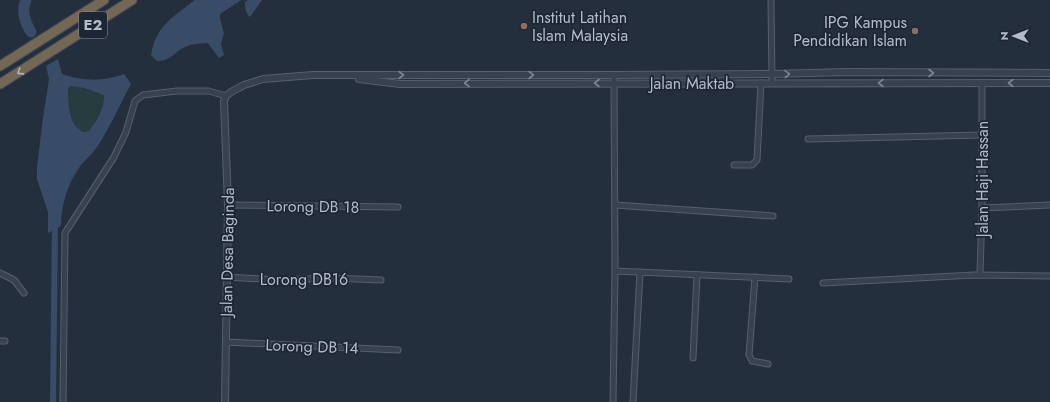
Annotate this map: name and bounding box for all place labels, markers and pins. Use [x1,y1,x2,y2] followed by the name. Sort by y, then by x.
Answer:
[532,6,628,47] place label: Institut Latihan Islam Malaysia
[793,11,907,52] place label: IPG Kampus Pendidikan Islam
[519,21,529,31] marker: Institut Latihan Islam Malaysia
[910,26,920,36] marker: IPG Kampus Pendidikan Islam

